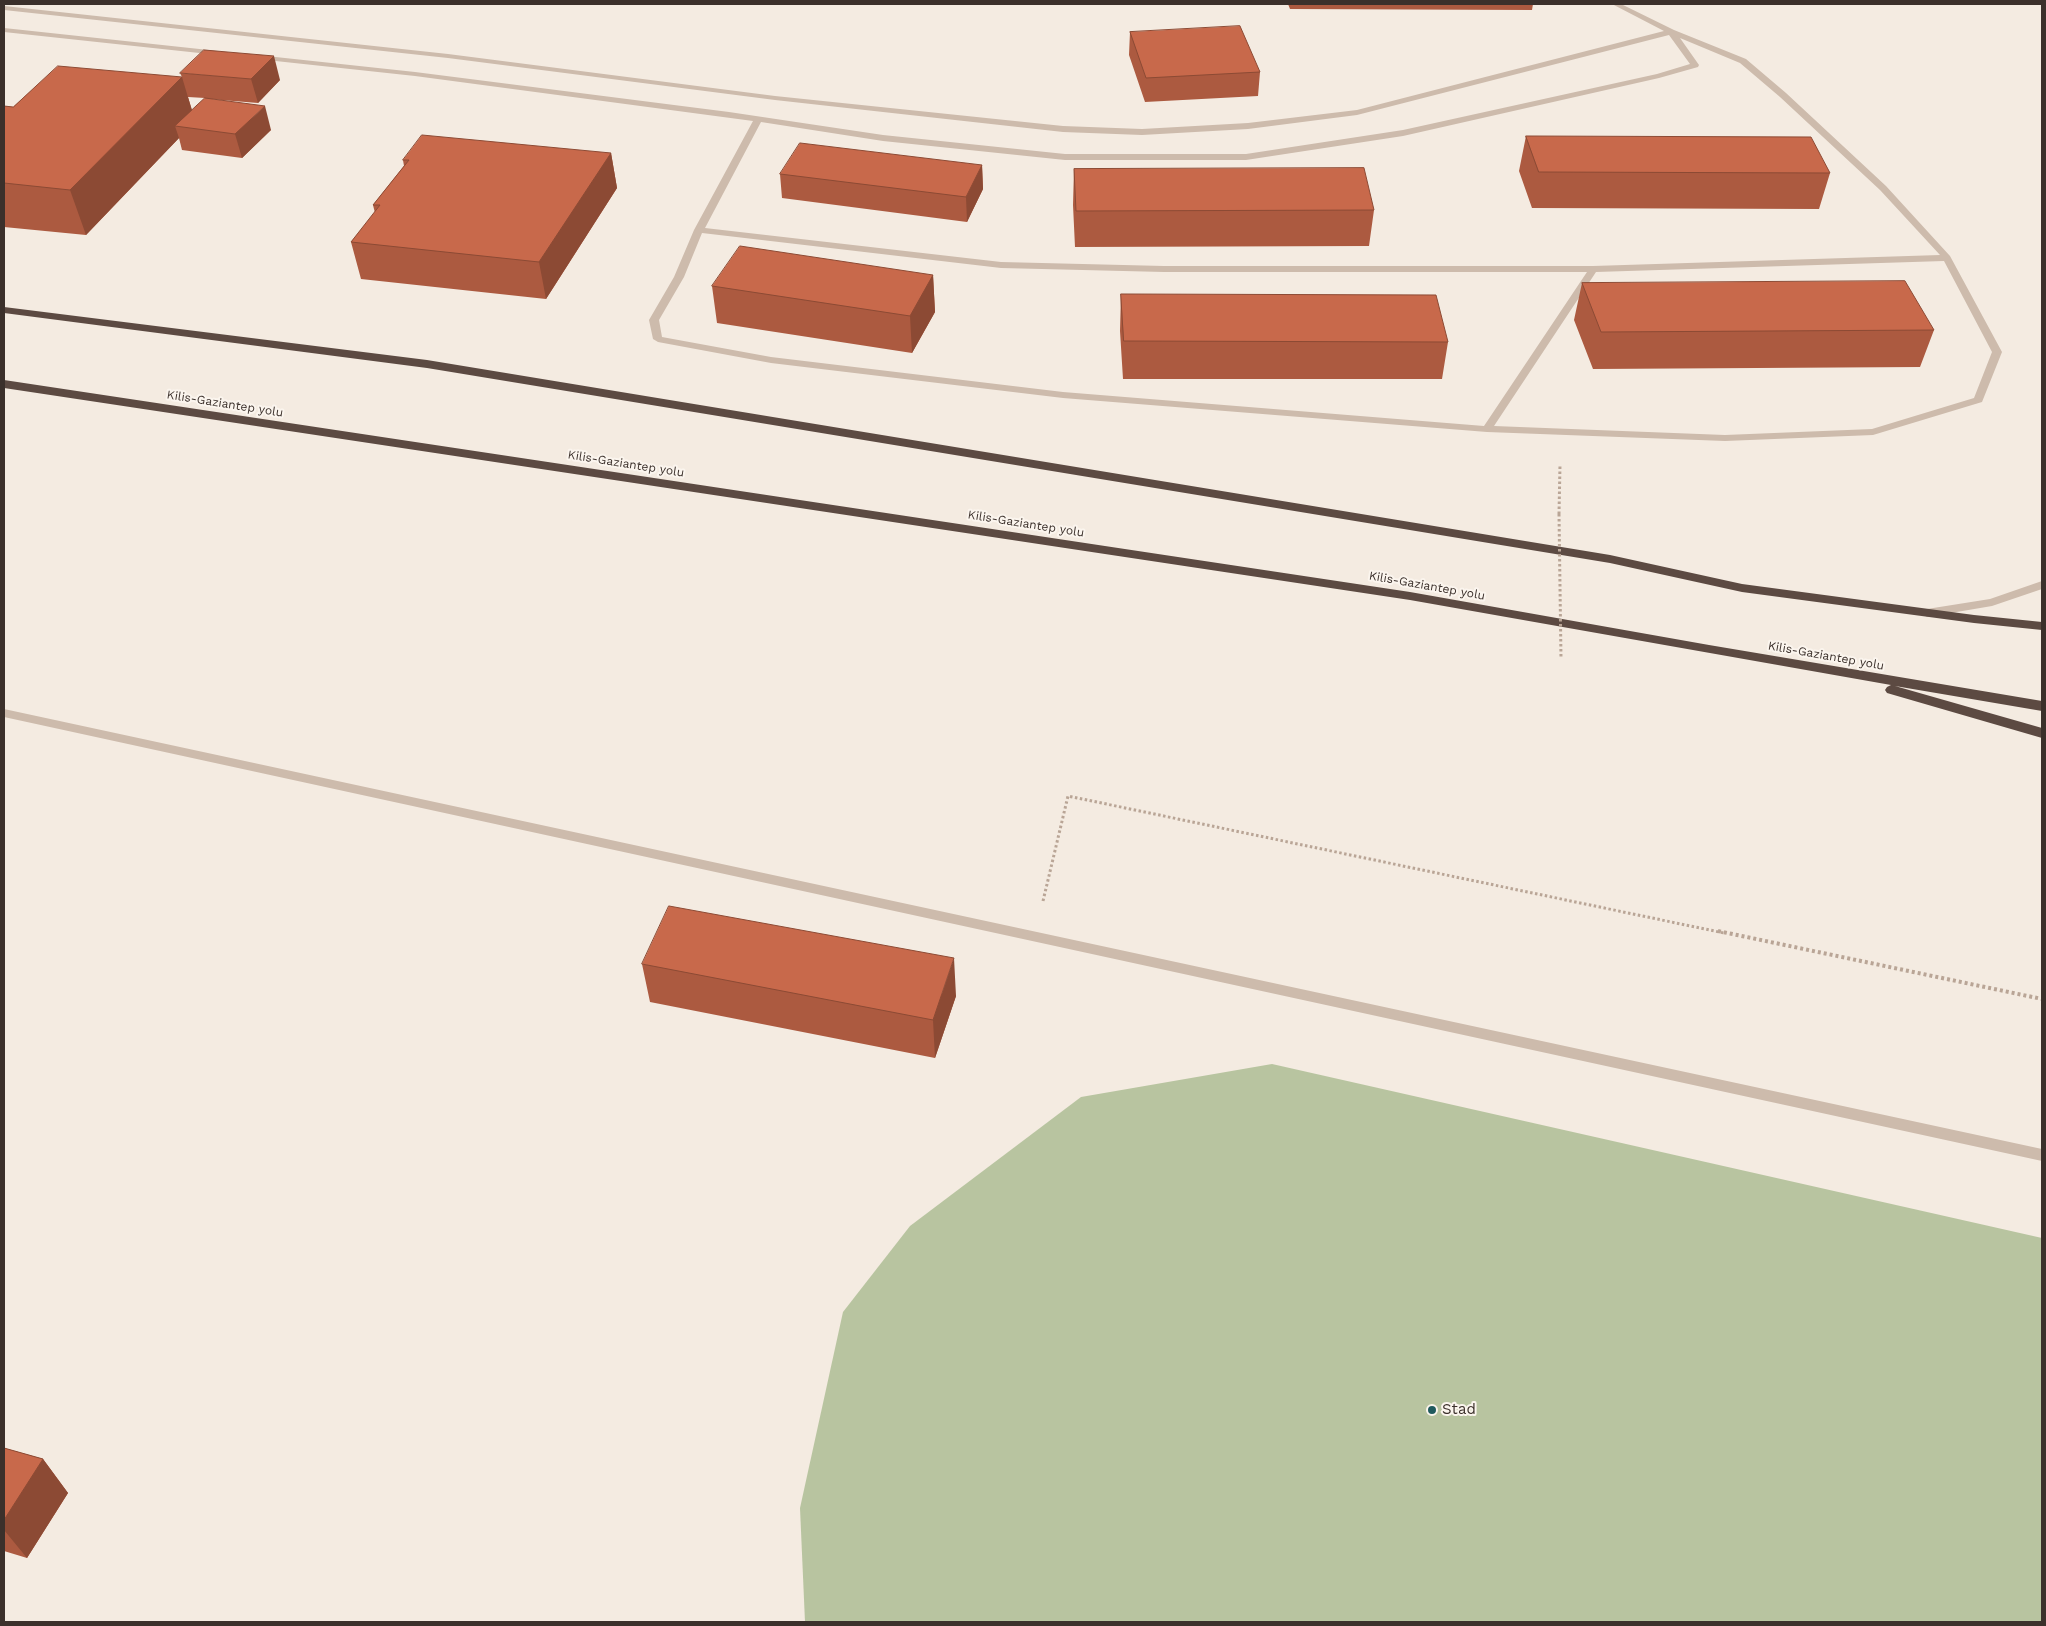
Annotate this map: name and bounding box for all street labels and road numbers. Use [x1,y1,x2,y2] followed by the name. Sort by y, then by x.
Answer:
[166,388,284,420] street label: Kilis-Gaziantep yolu
[567,448,685,480] street label: Kilis-Gaziantep yolu
[967,508,1085,540] street label: Kilis-Gaziantep yolu
[1368,569,1486,603] street label: Kilis-Gaziantep yolu
[1767,639,1885,673] street label: Kilis-Gaziantep yolu

